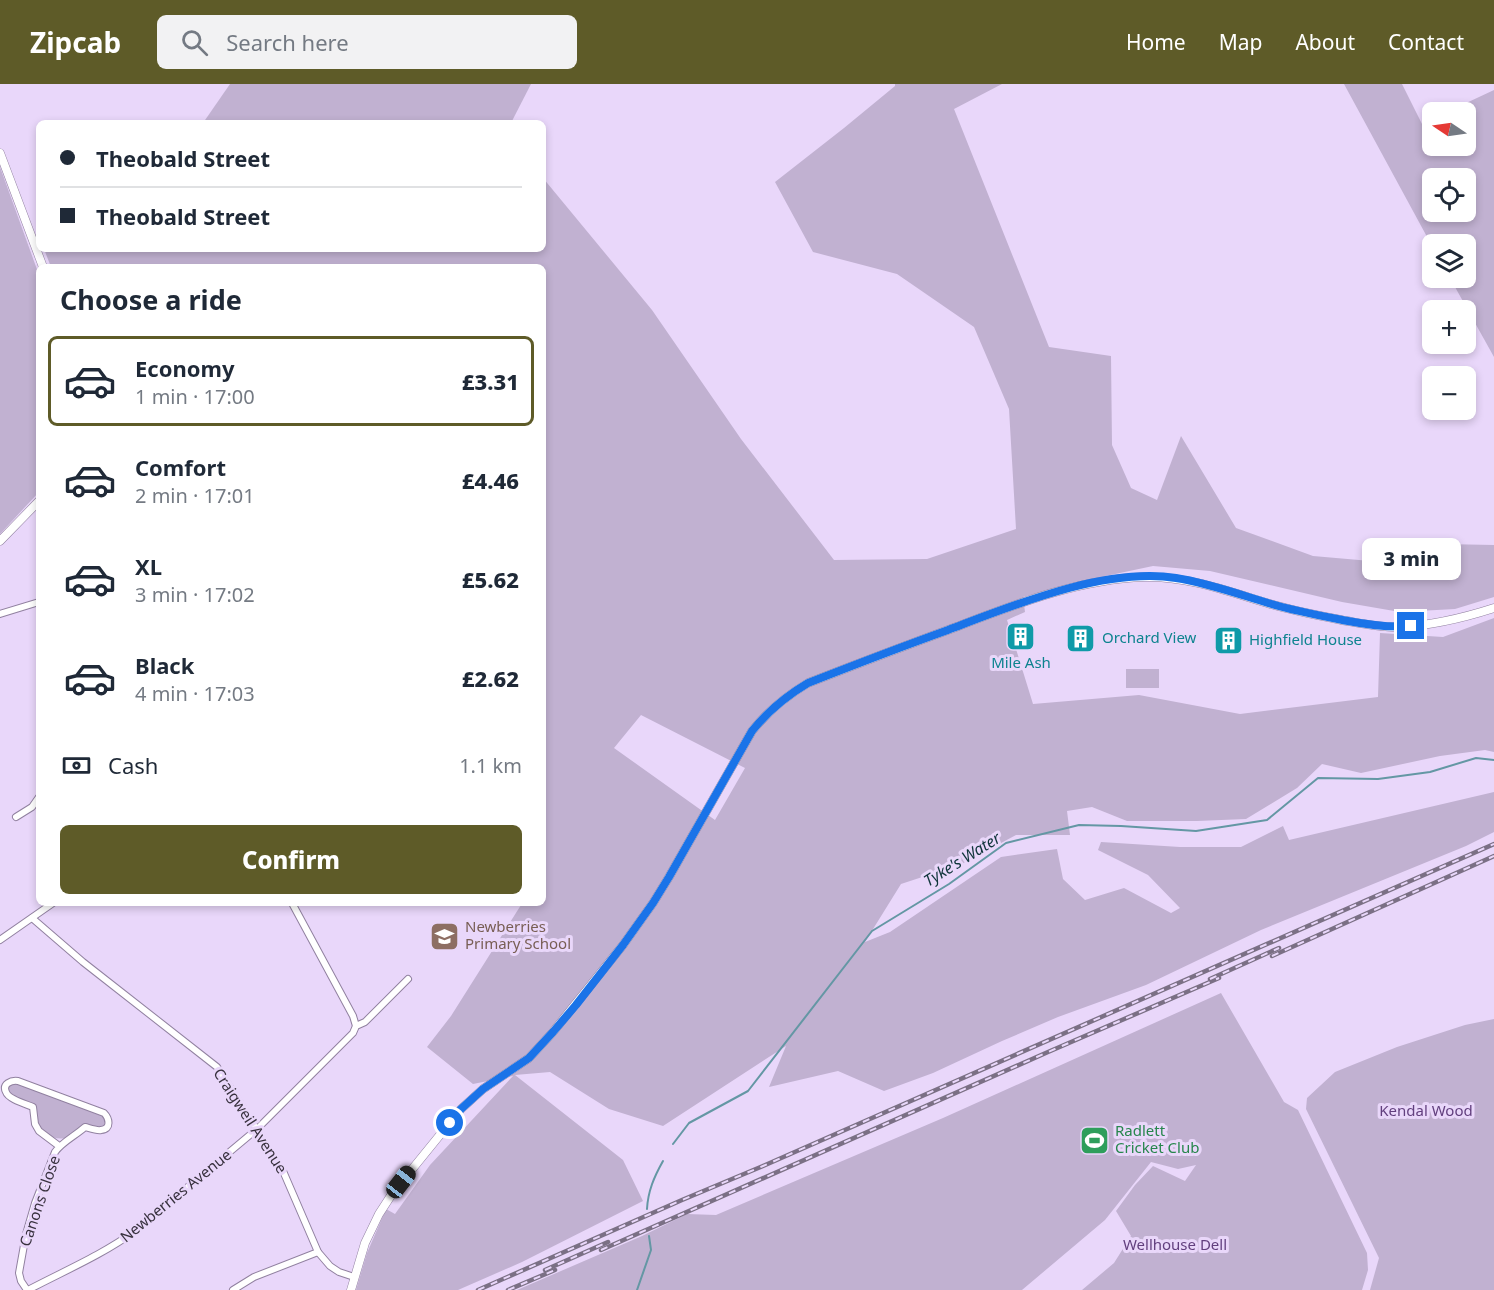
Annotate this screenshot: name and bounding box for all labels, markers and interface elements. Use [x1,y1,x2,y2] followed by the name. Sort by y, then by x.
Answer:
[157,15,577,69] search box
[30,23,121,61] text: Zipcab
[178,26,211,59] icon: search
[226,27,349,57] text: Search here
[1126,28,1186,56] text: Home
[1219,28,1262,56] text: Map
[1295,28,1355,56] text: About
[1388,28,1464,56] text: Contact
[1422,102,1476,156] north arrow
[1422,102,1476,420] map controls
[96,143,270,173] text: Theobald Street
[1422,168,1476,222] button: locate
[96,201,270,231] text: Theobald Street
[1422,234,1476,288] button: layers
[60,281,242,318] text: Choose a ride
[1422,300,1476,354] button: +
[135,353,234,383] text: Economy
[63,354,117,408] icon: car
[462,366,519,396] text: £3.31
[1422,366,1476,420] button: −
[135,383,255,410] text: 1 min · 17:00
[135,452,226,482] text: Comfort
[63,453,117,507] icon: car
[462,465,519,495] text: £4.46
[135,482,255,509] text: 2 min · 17:01
[1362,539,1460,581] callout: 3 min
[1384,545,1439,572] text: 3 min
[135,551,162,581] text: XL
[63,552,117,606] icon: car
[462,564,519,594] text: £5.62
[135,581,255,608] text: 3 min · 17:02
[1397,612,1424,639] route end
[1005,620,1037,652] building icon: Mile Ash
[1065,622,1097,654] building icon: Orchard View
[1212,624,1244,656] building icon: Highfield House
[1102,627,1197,647] place label: Orchard View
[1249,629,1362,649] place label: Highfield House
[135,650,194,680] text: Black
[63,651,117,705] icon: car
[991,652,1051,672] place label: Mile Ash
[462,663,519,693] text: £2.62
[135,680,255,707] text: 4 min · 17:03
[60,749,93,782] icon: cash
[108,750,158,780] text: Cash
[459,752,522,779] text: 1.1 km
[60,825,522,894] button: Confirm
[919,826,1005,891] water label: Tyke's Water
[465,916,571,953] place label: Newberries Primary School
[428,920,460,952] school or university icon: Newberries Primary School
[209,1064,292,1177] street label: Craigweil Avenue
[1379,1100,1473,1120] park label: Kendal Wood
[436,1109,463,1136] route start
[1115,1120,1199,1157] place label: Radlett Cricket Club
[1078,1124,1110,1156] sports icon: Radlett Cricket Club
[116,1144,235,1246] street label: Newberries Avenue
[14,1153,64,1249] street label: Canons Close
[383,1162,419,1202] car
[1123,1234,1227,1254] park label: Wellhouse Dell

